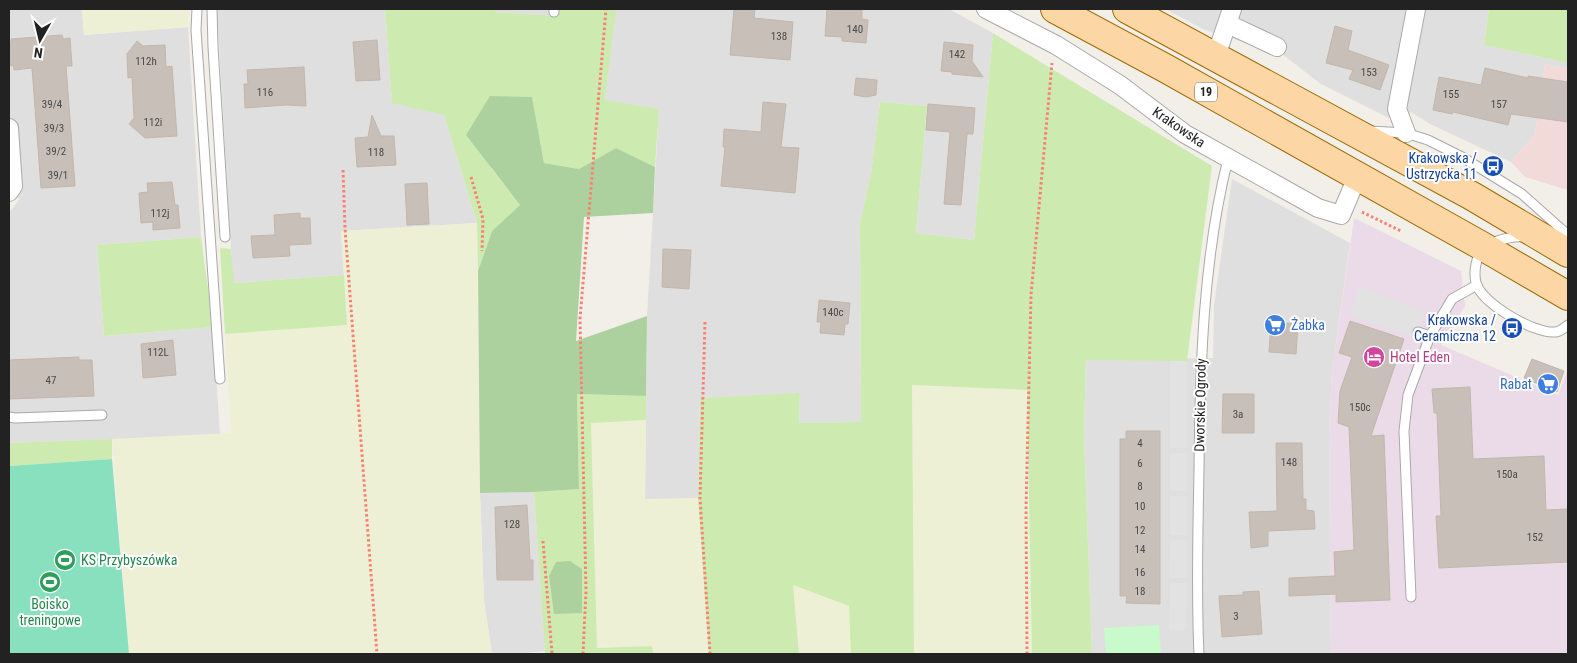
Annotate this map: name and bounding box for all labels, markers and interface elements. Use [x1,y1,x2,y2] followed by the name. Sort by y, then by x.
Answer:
[15,15,65,65] north arrow
[847,23,863,36] house number: 140
[771,30,787,43] house number: 138
[33,44,44,61] text: N
[949,48,965,61] house number: 142
[135,55,157,68] house number: 112h
[1361,66,1377,79] house number: 153
[1195,82,1217,101] road number: 19
[257,86,273,99] house number: 116
[1443,88,1459,101] house number: 155
[42,98,63,111] house number: 39/4
[1491,98,1507,111] house number: 157
[1150,104,1208,150] street label: Krakowska
[144,116,162,129] house number: 112i
[44,122,64,135] house number: 39/3
[46,145,66,158] house number: 39/2
[368,146,384,159] house number: 118
[1406,150,1477,182] place label: Krakowska / Ustrzycka 11
[1481,154,1505,178] bus stop icon: Krakowska / Ustrzycka 11
[48,169,68,182] house number: 39/1
[151,207,169,220] house number: 112j
[822,306,844,319] house number: 140c
[1414,312,1496,344] place label: Krakowska / Ceramiczna 12
[1263,313,1287,337] supermarket icon: Żabka
[1500,316,1524,340] bus stop icon: Krakowska / Ceramiczna 12
[1291,317,1325,333] place label: Żabka
[1362,345,1386,369] hotel icon: Hotel Eden
[147,346,169,359] house number: 112L
[1390,349,1450,365] place label: Hotel Eden
[1191,358,1209,452] street label: Dworskie Ogrody
[1536,372,1560,396] supermarket icon: Rabat
[46,374,56,387] house number: 47
[1500,376,1532,392] place label: Rabat
[1349,401,1371,414] house number: 150c
[1233,408,1243,421] house number: 3a
[1137,437,1143,450] house number: 4
[1281,456,1297,469] house number: 148
[1137,457,1143,470] house number: 6
[1496,468,1518,481] house number: 150a
[1137,480,1143,493] house number: 8
[1135,500,1145,513] house number: 10
[504,518,520,531] house number: 128
[1135,524,1145,537] house number: 12
[1527,531,1543,544] house number: 152
[1135,543,1146,556] house number: 14
[53,548,77,572] sports icon: KS Przybyszówka
[81,552,177,568] place label: KS Przybyszówka
[1135,566,1145,579] house number: 16
[38,570,62,594] sports icon: Boisko treningowe
[1135,585,1145,598] house number: 18
[19,596,81,628] place label: Boisko treningowe
[1233,610,1239,623] house number: 3

